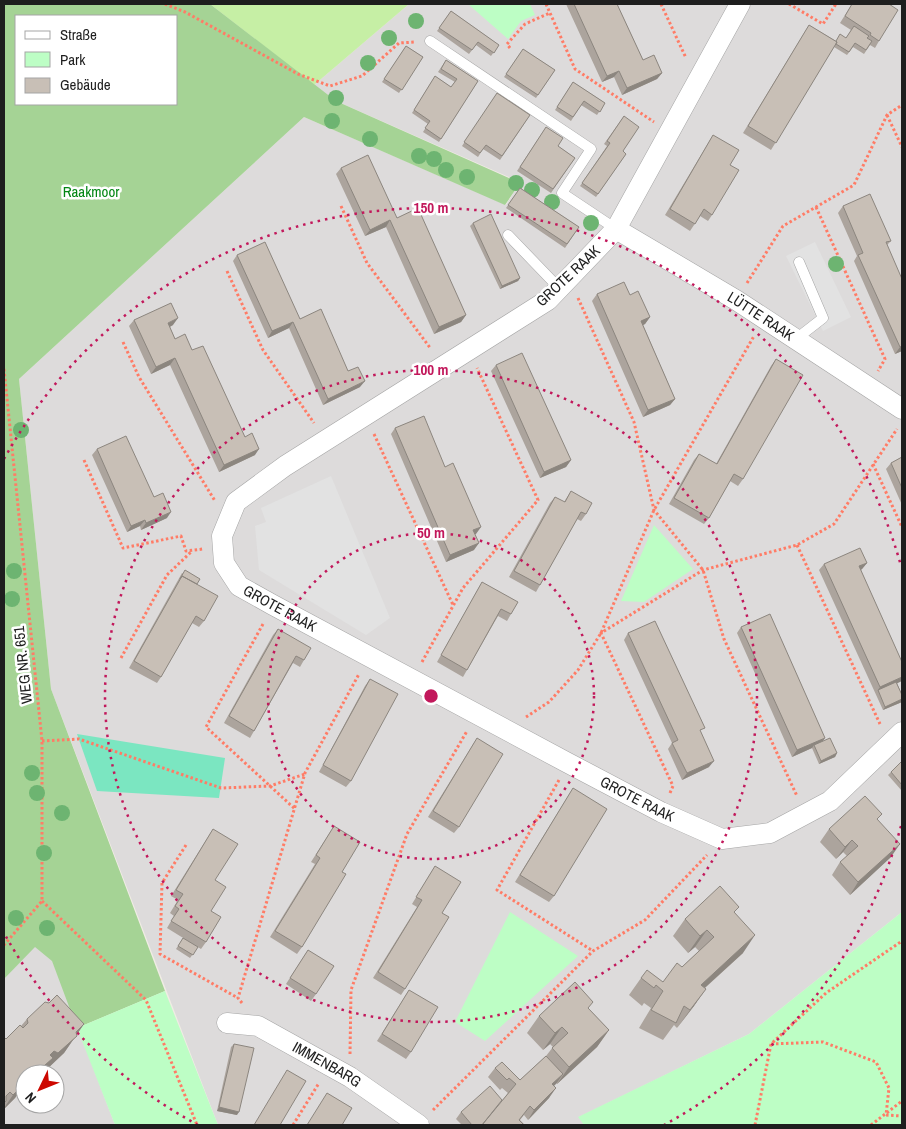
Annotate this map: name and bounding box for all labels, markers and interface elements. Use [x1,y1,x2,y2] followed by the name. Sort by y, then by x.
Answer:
[15,15,178,105] legend
[60,24,97,45] text: Straße
[60,49,86,70] text: Park
[60,74,111,95] text: Gebäude
[63,181,119,202] park label: Raakmoor
[414,197,448,218] text: 150 m
[531,240,605,311] street label: GROTE RAAK
[724,286,799,346] street label: LÜTTE RAAK
[414,359,448,380] text: 100 m
[417,522,445,543] text: 50 m
[240,579,321,637] street label: GROTE RAAK
[8,625,37,705] street label: WEG NR. 651
[422,687,440,705] centre of rings
[597,771,678,827] street label: GROTE RAAK
[289,1036,366,1092] street label: IMMENBARG
[15,1064,65,1114] north arrow
[21,1089,40,1107] text: N

